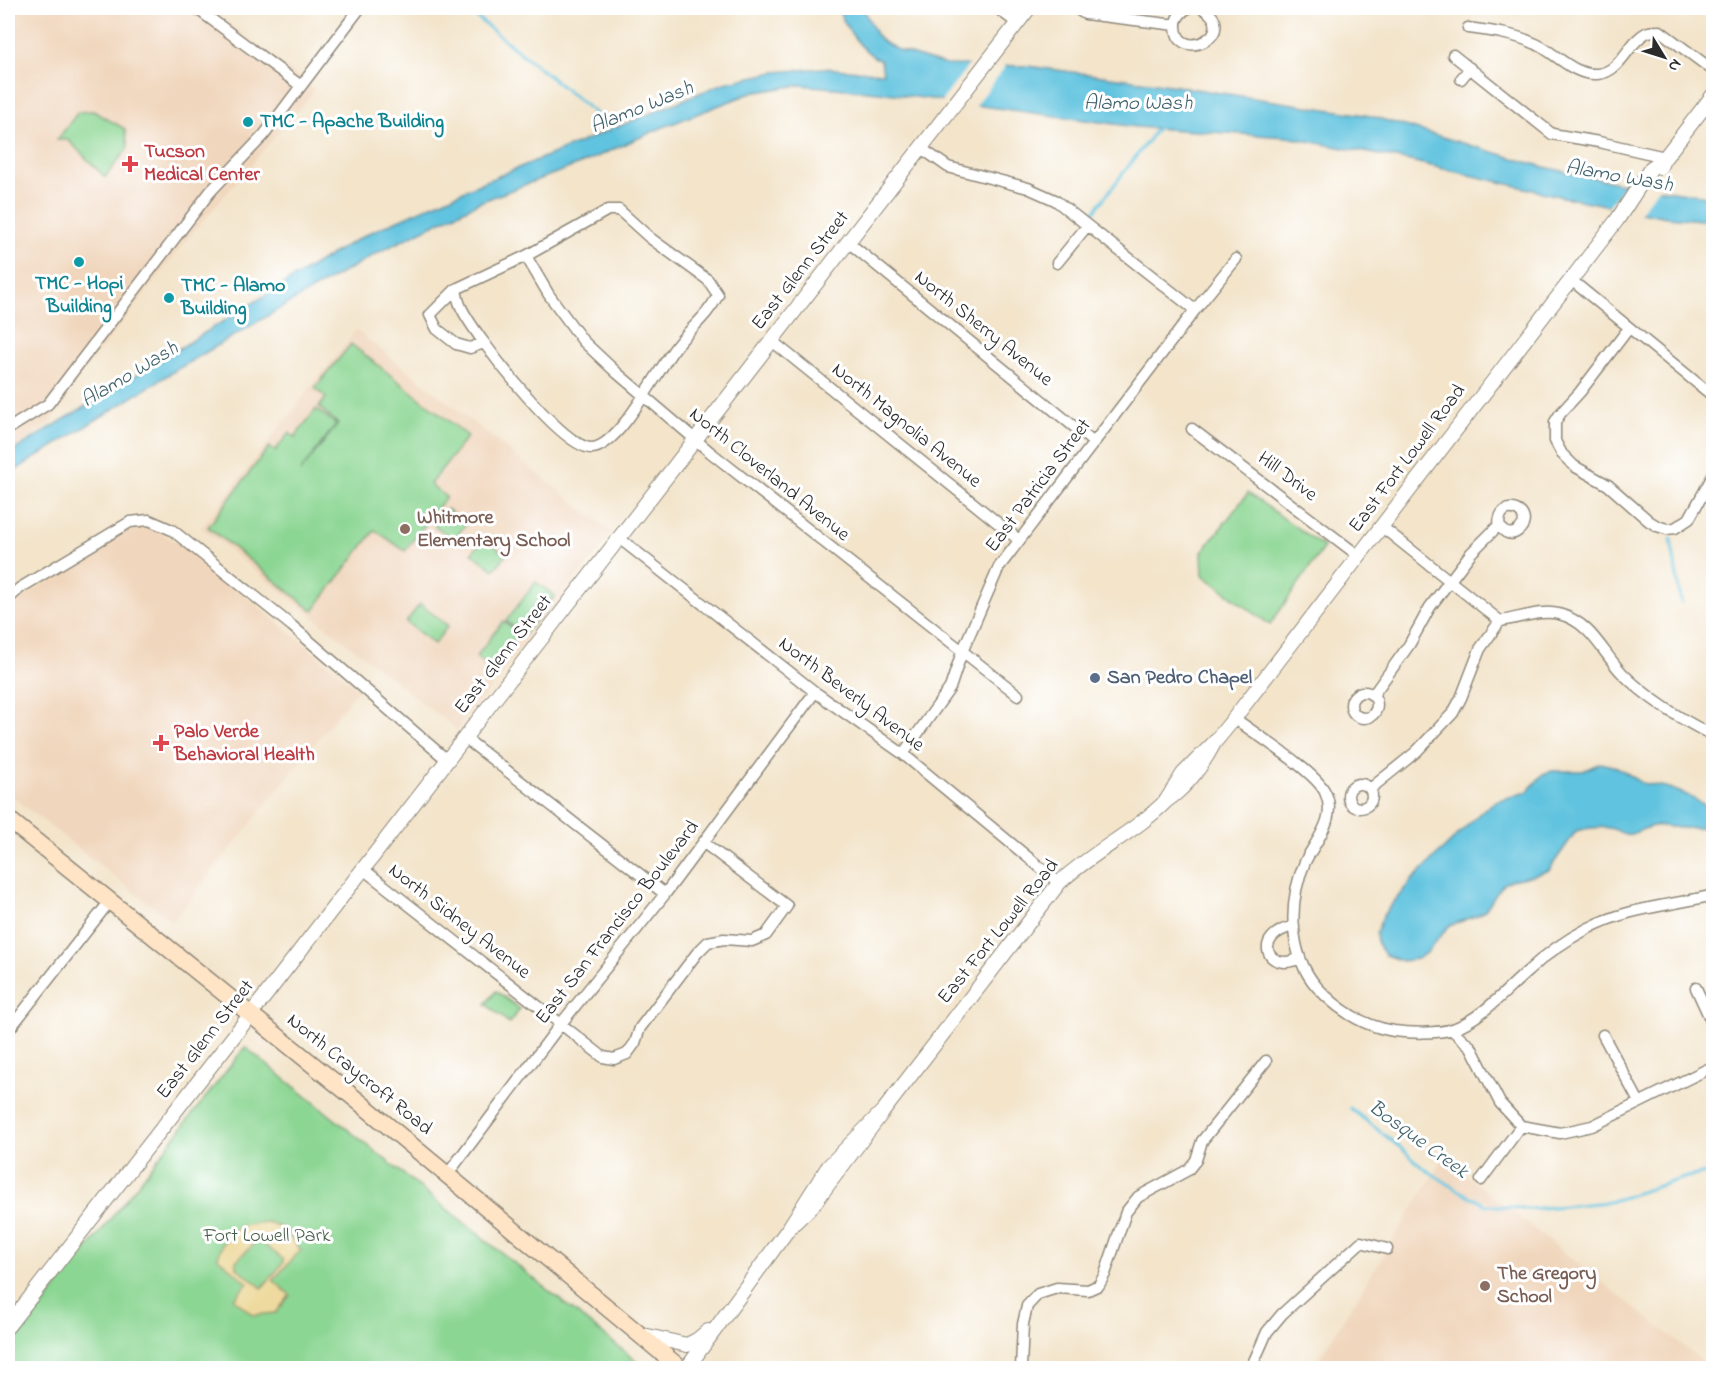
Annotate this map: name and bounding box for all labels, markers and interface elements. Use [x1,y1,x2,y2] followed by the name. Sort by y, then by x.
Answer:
[1634,27,1694,87] north arrow
[1661,53,1687,77] text: N
[586,73,699,142] water label: Alamo Wash
[1084,89,1193,119] water label: Alamo Wash
[260,108,444,138] place label: TMC - Apache Building
[241,115,255,129] marker: TMC - Apache Building
[144,138,260,190] place label: Tucson Medical Center
[1563,153,1676,201] water label: Alamo Wash
[121,155,139,173] marker: Tucson Medical Center
[745,205,857,337] street label: East Glenn Street
[72,255,86,269] marker: TMC - Hopi Building
[907,264,1059,394] street label: North Sherry Avenue
[35,270,124,323] place label: TMC - Hopi Building
[180,272,285,325] place label: TMC - Alamo Building
[162,291,176,305] marker: TMC - Alamo Building
[76,334,185,416] water label: Alamo Wash
[824,356,987,496] street label: North Magnolia Avenue
[1342,379,1474,539] street label: East Fort Lowell Road
[682,401,856,549] street label: North Cloverland Avenue
[979,413,1099,559] street label: East Patricia Street
[1251,445,1323,509] street label: Hill Drive
[417,504,570,557] place label: Whitmore Elementary School
[398,522,412,536] marker: Whitmore Elementary School
[448,589,560,721] street label: East Glenn Street
[772,630,930,760] street label: North Beverly Avenue
[1107,664,1252,693] place label: San Pedro Chapel
[1088,671,1102,685] marker: San Pedro Chapel
[173,718,315,770] place label: Palo Verde Behavioral Health
[152,734,170,752] marker: Palo Verde Behavioral Health
[529,815,707,1031] street label: East San Francisco Boulevard
[931,853,1067,1011] street label: East Fort Lowell Road
[382,857,536,987] street label: North Sidney Avenue
[150,974,262,1106] street label: East Glenn Street
[280,1007,438,1143] street label: North Craycroft Road
[1362,1093,1475,1187] water label: Bosque Creek
[202,1222,331,1251] park label: Fort Lowell Park
[1497,1260,1596,1312] place label: The Gregory School
[1478,1279,1492,1293] marker: The Gregory School

